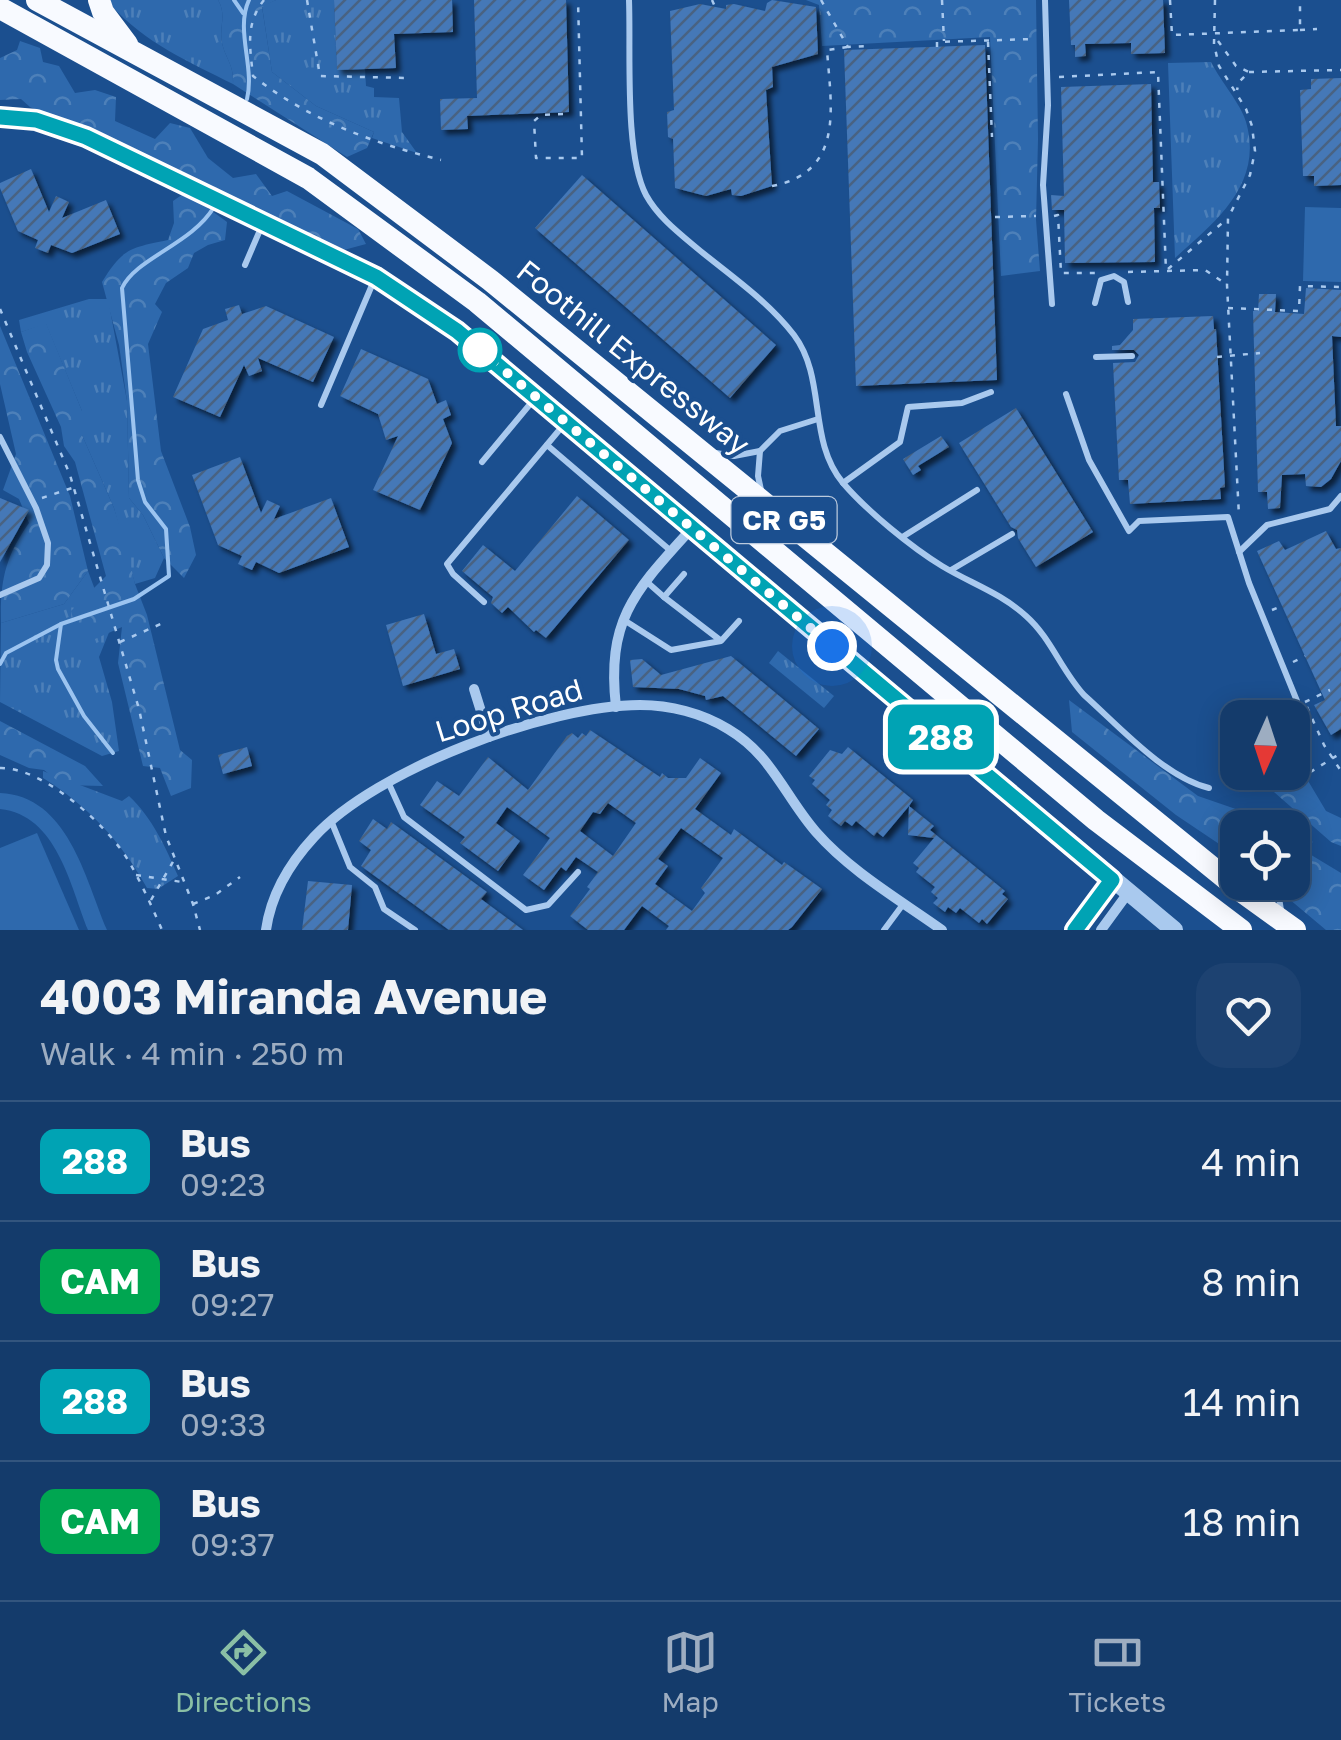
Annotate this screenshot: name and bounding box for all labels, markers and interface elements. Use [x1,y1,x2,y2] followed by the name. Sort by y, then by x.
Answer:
[510,252,758,462] street label: Foothill Expressway
[459,329,501,371] unlabelled marker
[732,497,836,543] road number: CR G5
[807,621,857,671] your location
[431,671,587,750] street label: Loop Road
[1220,700,1310,790] north arrow
[1220,700,1310,900] map controls
[884,704,998,770] line badge: 288
[908,716,974,758] text: 288
[1220,810,1310,900] button: locate
[1196,963,1301,1068] button: heart
[40,967,547,1025] text: 4003 Miranda Avenue
[40,1034,344,1072] text: Walk · 4 min · 250 m
[180,1120,251,1165] text: Bus
[1201,1139,1301,1184] text: 4 min
[62,1140,128,1182] text: 288
[180,1165,266,1203] text: 09:23
[190,1240,261,1285] text: Bus
[1201,1259,1301,1304] text: 8 min
[60,1260,140,1302] text: CAM
[190,1285,274,1323] text: 09:27
[180,1360,251,1405] text: Bus
[1183,1379,1301,1424] text: 14 min
[62,1380,128,1422] text: 288
[180,1405,266,1443] text: 09:33
[190,1480,261,1525] text: Bus
[1183,1499,1301,1544] text: 18 min
[60,1500,140,1542] text: CAM
[190,1525,275,1563] text: 09:37
[175,1625,312,1718] tab: Directions
[662,1625,719,1718] tab: Map
[1068,1625,1166,1718] tab: Tickets

